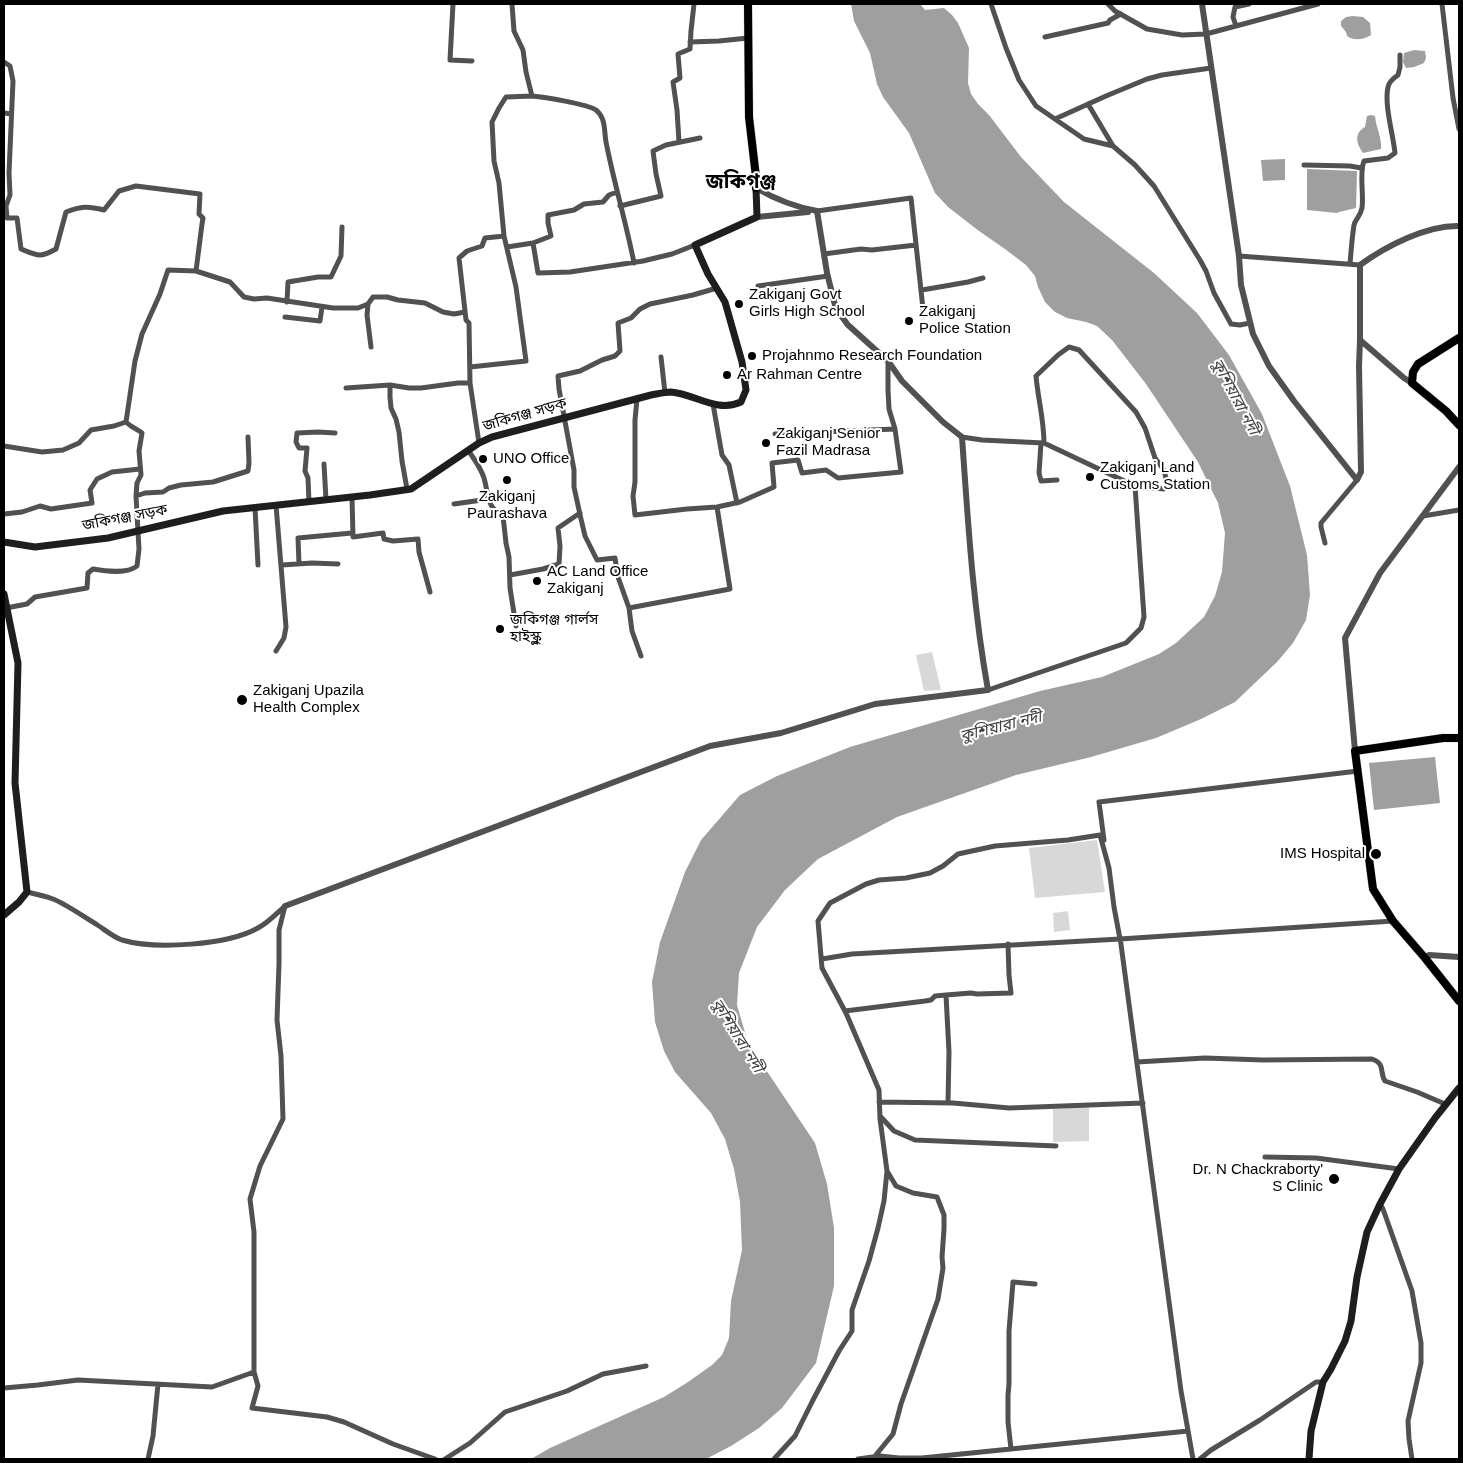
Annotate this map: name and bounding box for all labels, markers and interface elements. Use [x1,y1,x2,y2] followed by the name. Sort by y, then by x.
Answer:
[706,170,776,194] district label: জকিগঞ্জ
[749,286,865,321] place label: Zakiganj Govt Girls High School
[733,298,745,310] marker: Zakiganj Govt Girls High School
[919,303,1011,338] place label: Zakiganj Police Station
[903,315,915,327] marker: Zakiganj Police Station
[762,347,982,365] place label: Projahnmo Research Foundation
[746,350,758,362] marker: Projahnmo Research Foundation
[1207,356,1263,438] water label: কুশিয়ারা নদী
[737,366,862,384] place label: Ar Rahman Centre
[721,369,733,381] marker: Ar Rahman Centre
[481,394,569,436] street label: জকিগঞ্জ সড়ক
[776,425,880,460] place label: Zakiganj Senior Fazil Madrasa
[760,437,772,449] marker: Zakiganj Senior Fazil Madrasa
[493,450,569,468] place label: UNO Office
[477,453,489,465] marker: UNO Office
[1100,459,1210,494] place label: Zakiganj Land Customs Station
[1084,471,1096,483] marker: Zakiganj Land Customs Station
[501,474,513,486] marker: Zakiganj Paurashava
[467,488,547,523] place label: Zakiganj Paurashava
[81,501,169,535] street label: জকিগঞ্জ সড়ক
[547,563,648,598] place label: AC Land Office Zakiganj
[531,575,543,587] marker: AC Land Office Zakiganj
[510,611,598,646] place label: জকিগঞ্জ গার্লস হাইস্কুল
[494,623,506,635] marker: জকিগঞ্জ গার্লস হাইস্কুল
[253,682,364,717] place label: Zakiganj Upazila Health Complex
[235,693,249,707] marker: Zakiganj Upazila Health Complex
[958,708,1044,746] water label: কুশিয়ারা নদী
[1280,845,1365,863] place label: IMS Hospital
[1369,847,1383,861] marker: IMS Hospital
[707,996,767,1076] water label: কুশিয়ারা নদী
[1193,1161,1323,1196] place label: Dr. N Chackraborty' S Clinic
[1327,1172,1341,1186] marker: Dr. N Chackraborty' S Clinic

